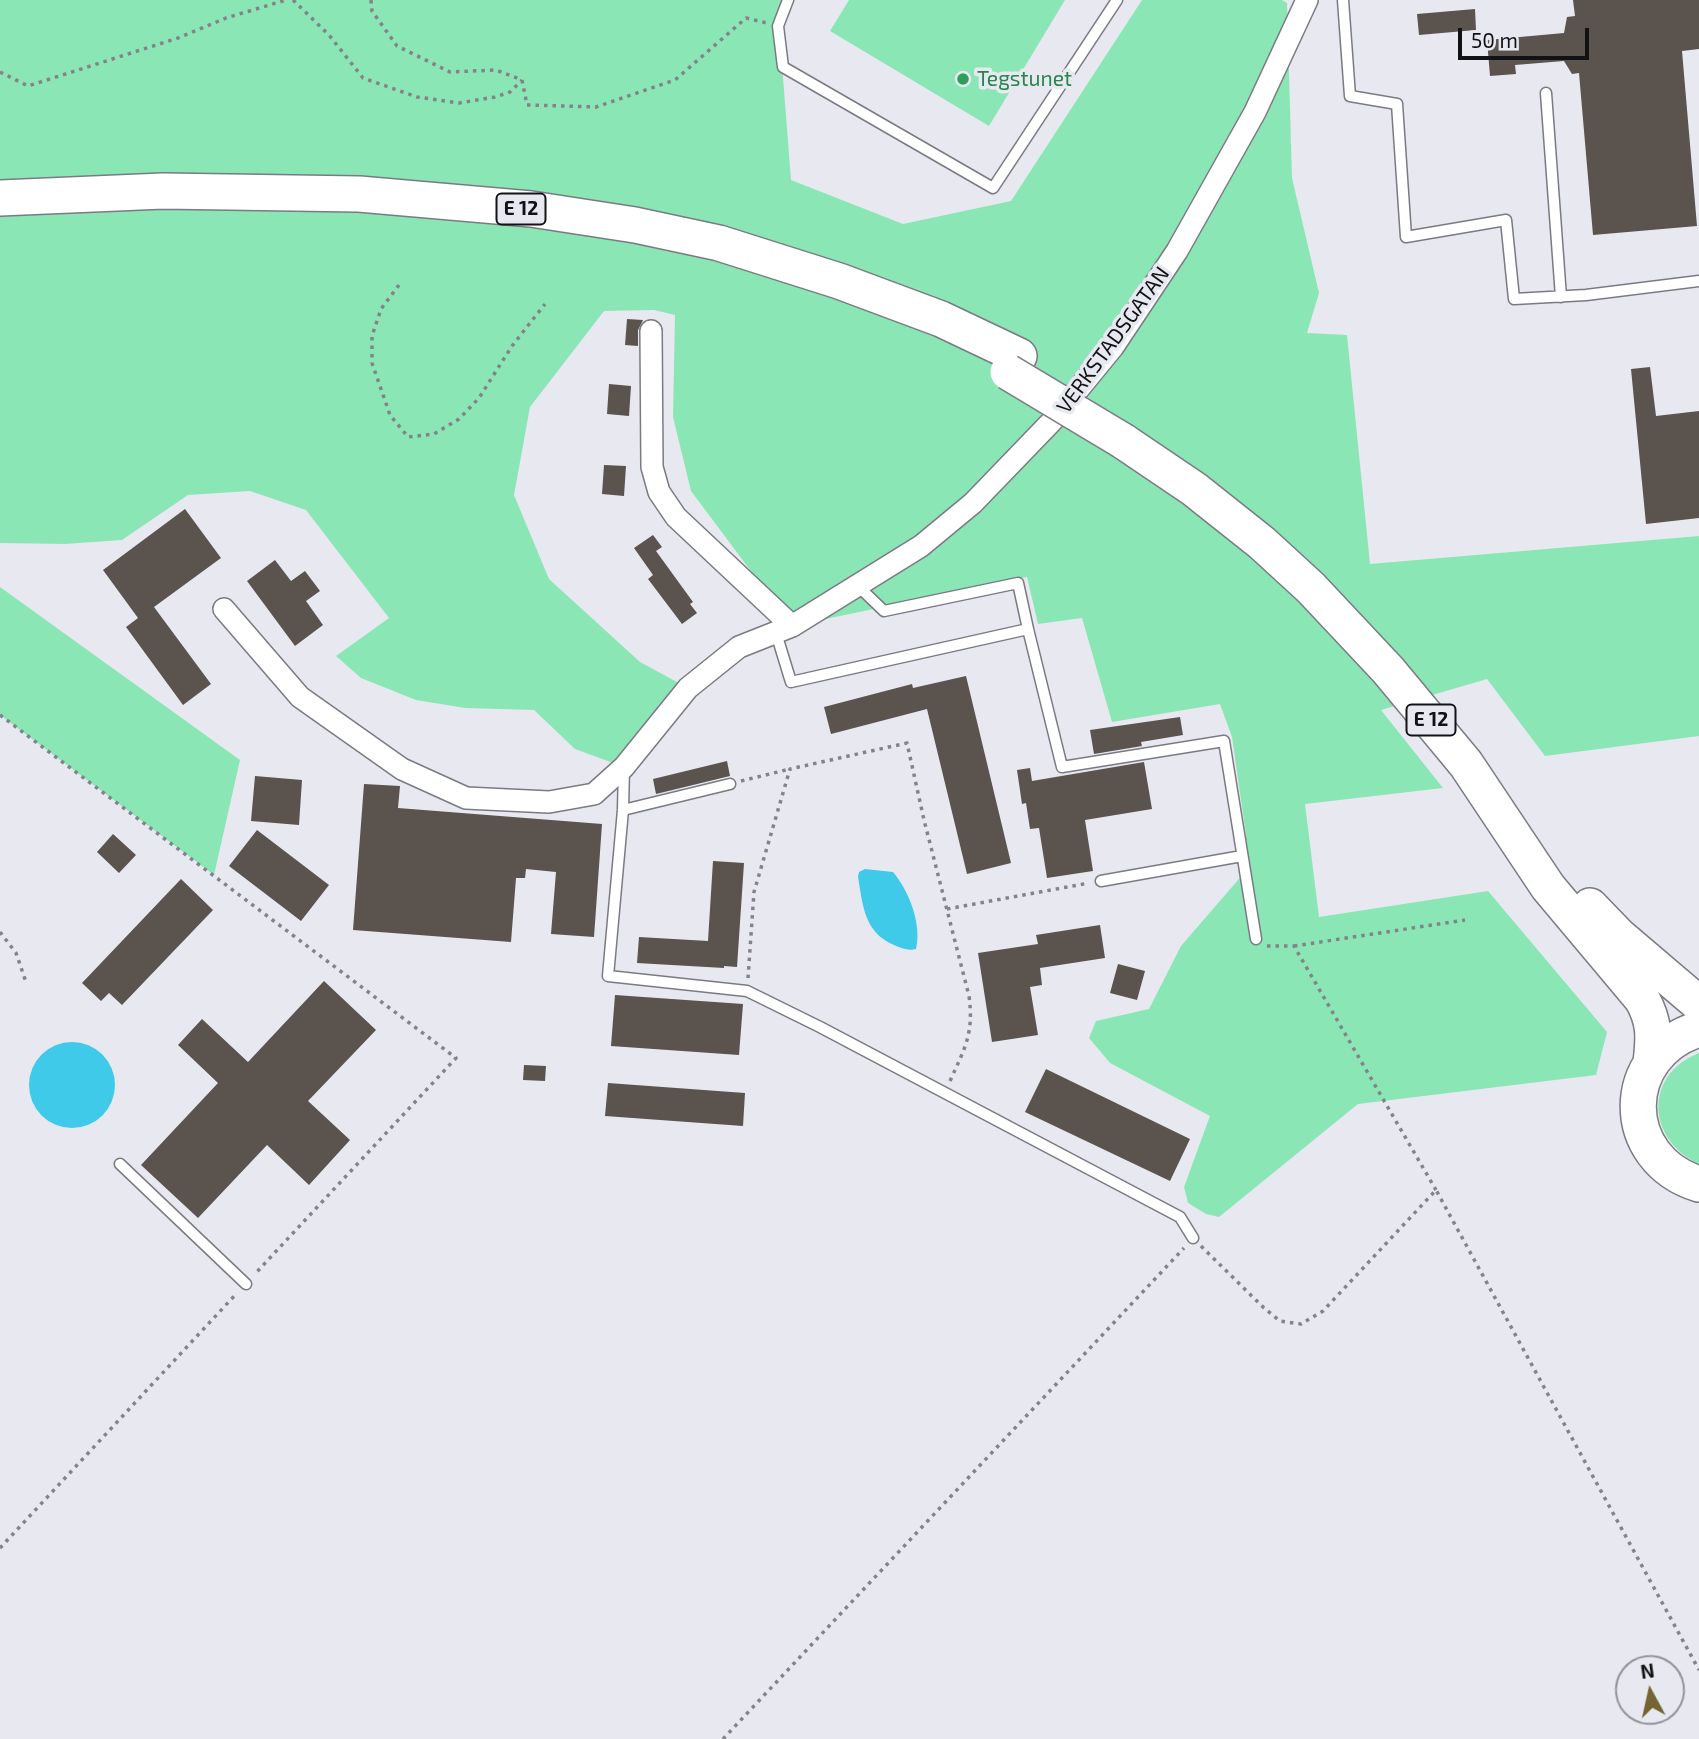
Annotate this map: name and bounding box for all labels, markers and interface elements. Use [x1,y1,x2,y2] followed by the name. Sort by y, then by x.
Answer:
[1461,14,1592,58] scale bar
[1471,27,1518,52] text: 50 m
[977,66,1072,92] place label: Tegstunet
[955,71,971,87] marker: Tegstunet
[496,194,546,224] road number: E 12
[1051,262,1175,418] street label: VERKSTADSGATAN
[1406,705,1456,736] road number: E 12
[1615,1655,1685,1725] north arrow
[1639,1658,1656,1683] text: N

